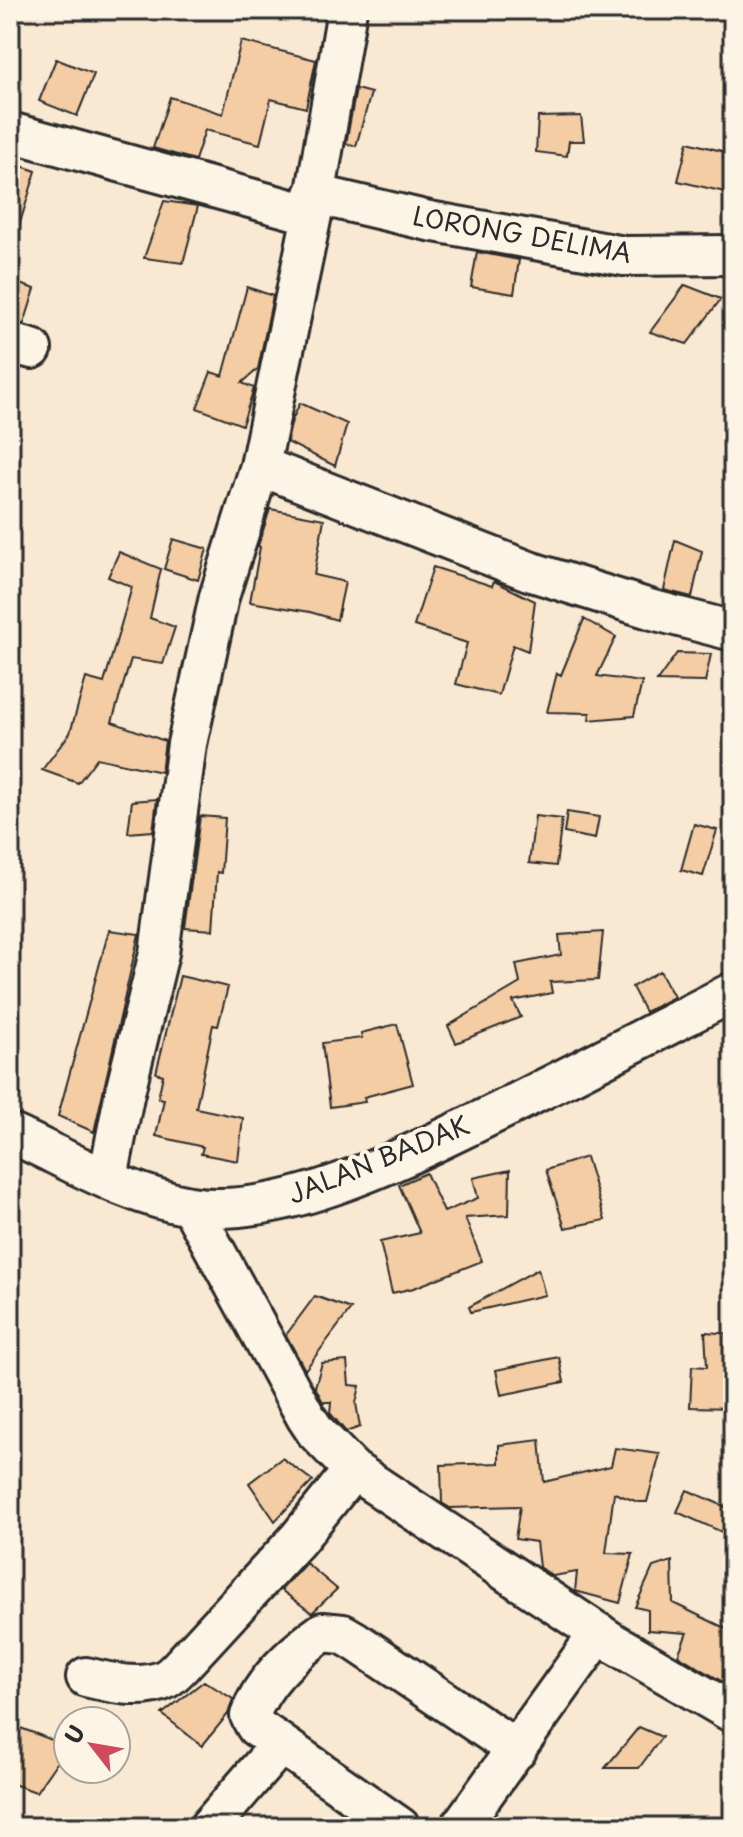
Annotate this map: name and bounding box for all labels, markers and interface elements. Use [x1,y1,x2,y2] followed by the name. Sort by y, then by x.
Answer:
[410,195,635,272] street label: LORONG DELIMA
[282,1104,475,1213] street label: JALAN BADAK
[52,1705,132,1785] north arrow
[55,1718,92,1750] text: U

